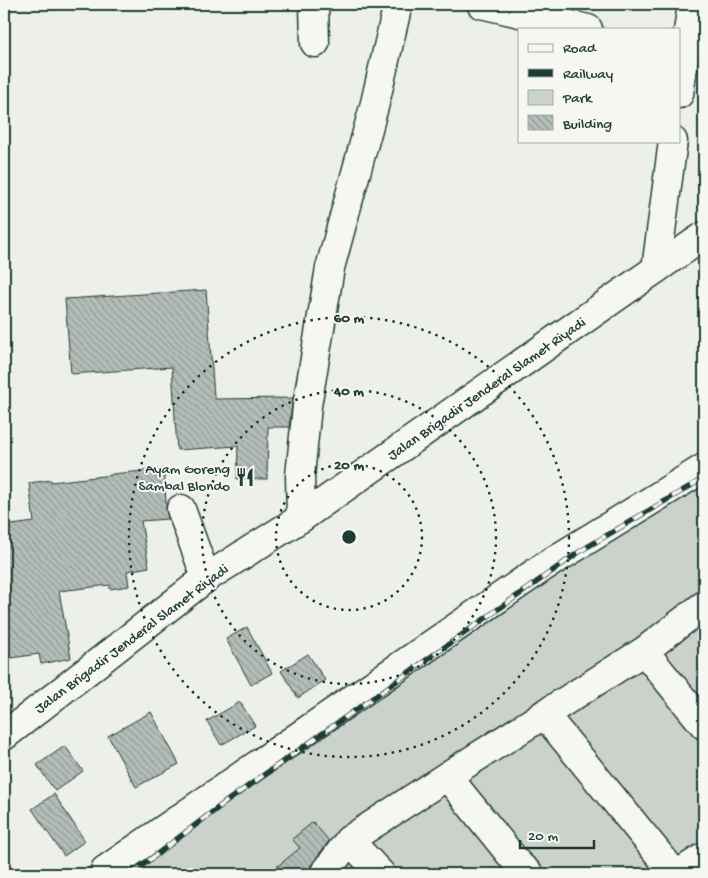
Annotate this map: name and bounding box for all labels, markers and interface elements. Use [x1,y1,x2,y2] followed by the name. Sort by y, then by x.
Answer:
[518,28,680,142] legend
[563,40,597,58] text: Road
[563,66,614,84] text: Railway
[562,90,593,108] text: Park
[562,116,612,134] text: Building
[334,310,365,328] text: 60 m
[385,314,590,465] street label: Jalan Brigadir Jenderal Slamet Riyadi
[333,383,364,401] text: 40 m
[334,457,364,475] text: 20 m
[139,461,230,496] place label: Ayam Goreng Sambal Blondo
[234,466,256,488] restaurant icon: Ayam Goreng Sambal Blondo
[340,528,358,546] centre of rings
[32,561,233,718] street label: Jalan Brigadir Jenderal Slamet Riyadi
[520,818,594,850] scale bar
[528,828,558,846] text: 20 m

